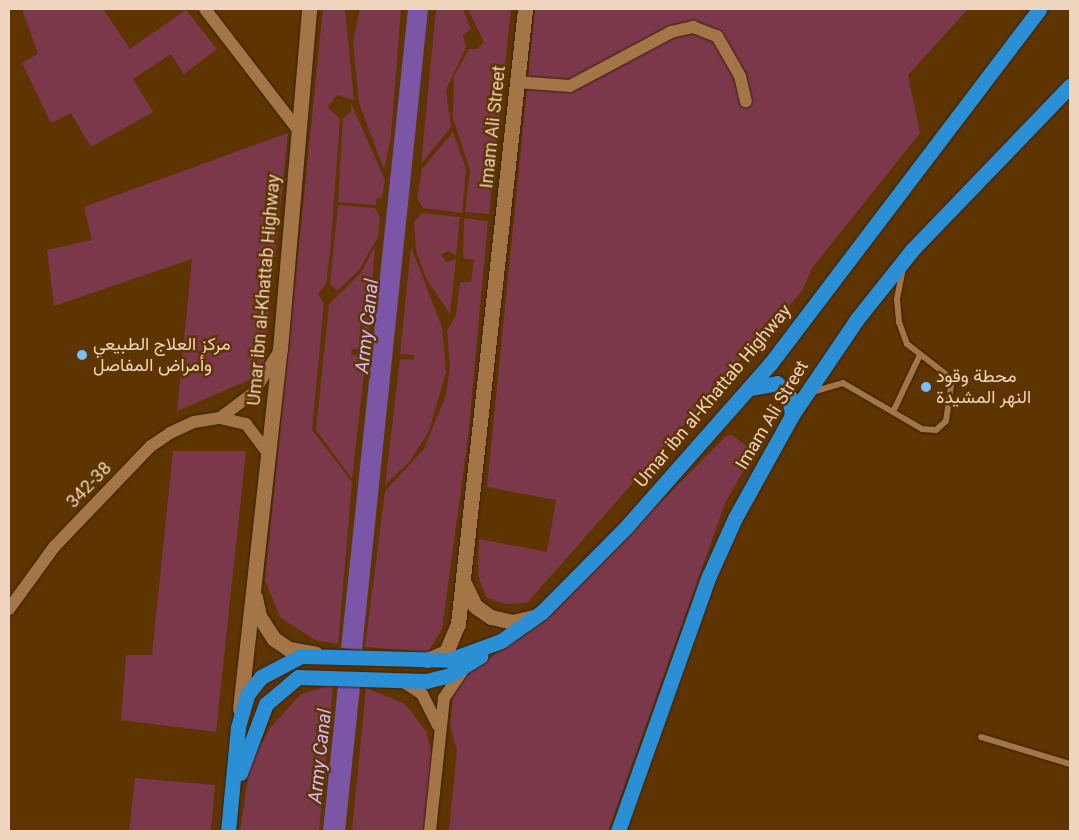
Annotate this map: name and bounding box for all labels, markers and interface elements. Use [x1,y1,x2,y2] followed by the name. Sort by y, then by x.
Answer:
[476,65,510,189] street label: Imam Ali Street
[243,174,285,406] street label: Umar ibn al-Khattab Highway
[351,278,383,374] water label: Army Canal
[630,300,796,492] street label: Umar ibn al-Khattab Highway
[93,334,231,376] place label: مركز العلاج الطبيعي وأمراض المفاصل
[75,348,89,362] marker: مركز العلاج الطبيعي وأمراض المفاصل
[731,357,813,473] street label: Imam Ali Street
[936,366,1031,408] place label: محطة وقود النهر المشيدة
[920,381,932,393] marker: محطة وقود النهر المشيدة
[62,458,116,512] street label: 342-38
[304,708,336,804] water label: Army Canal

